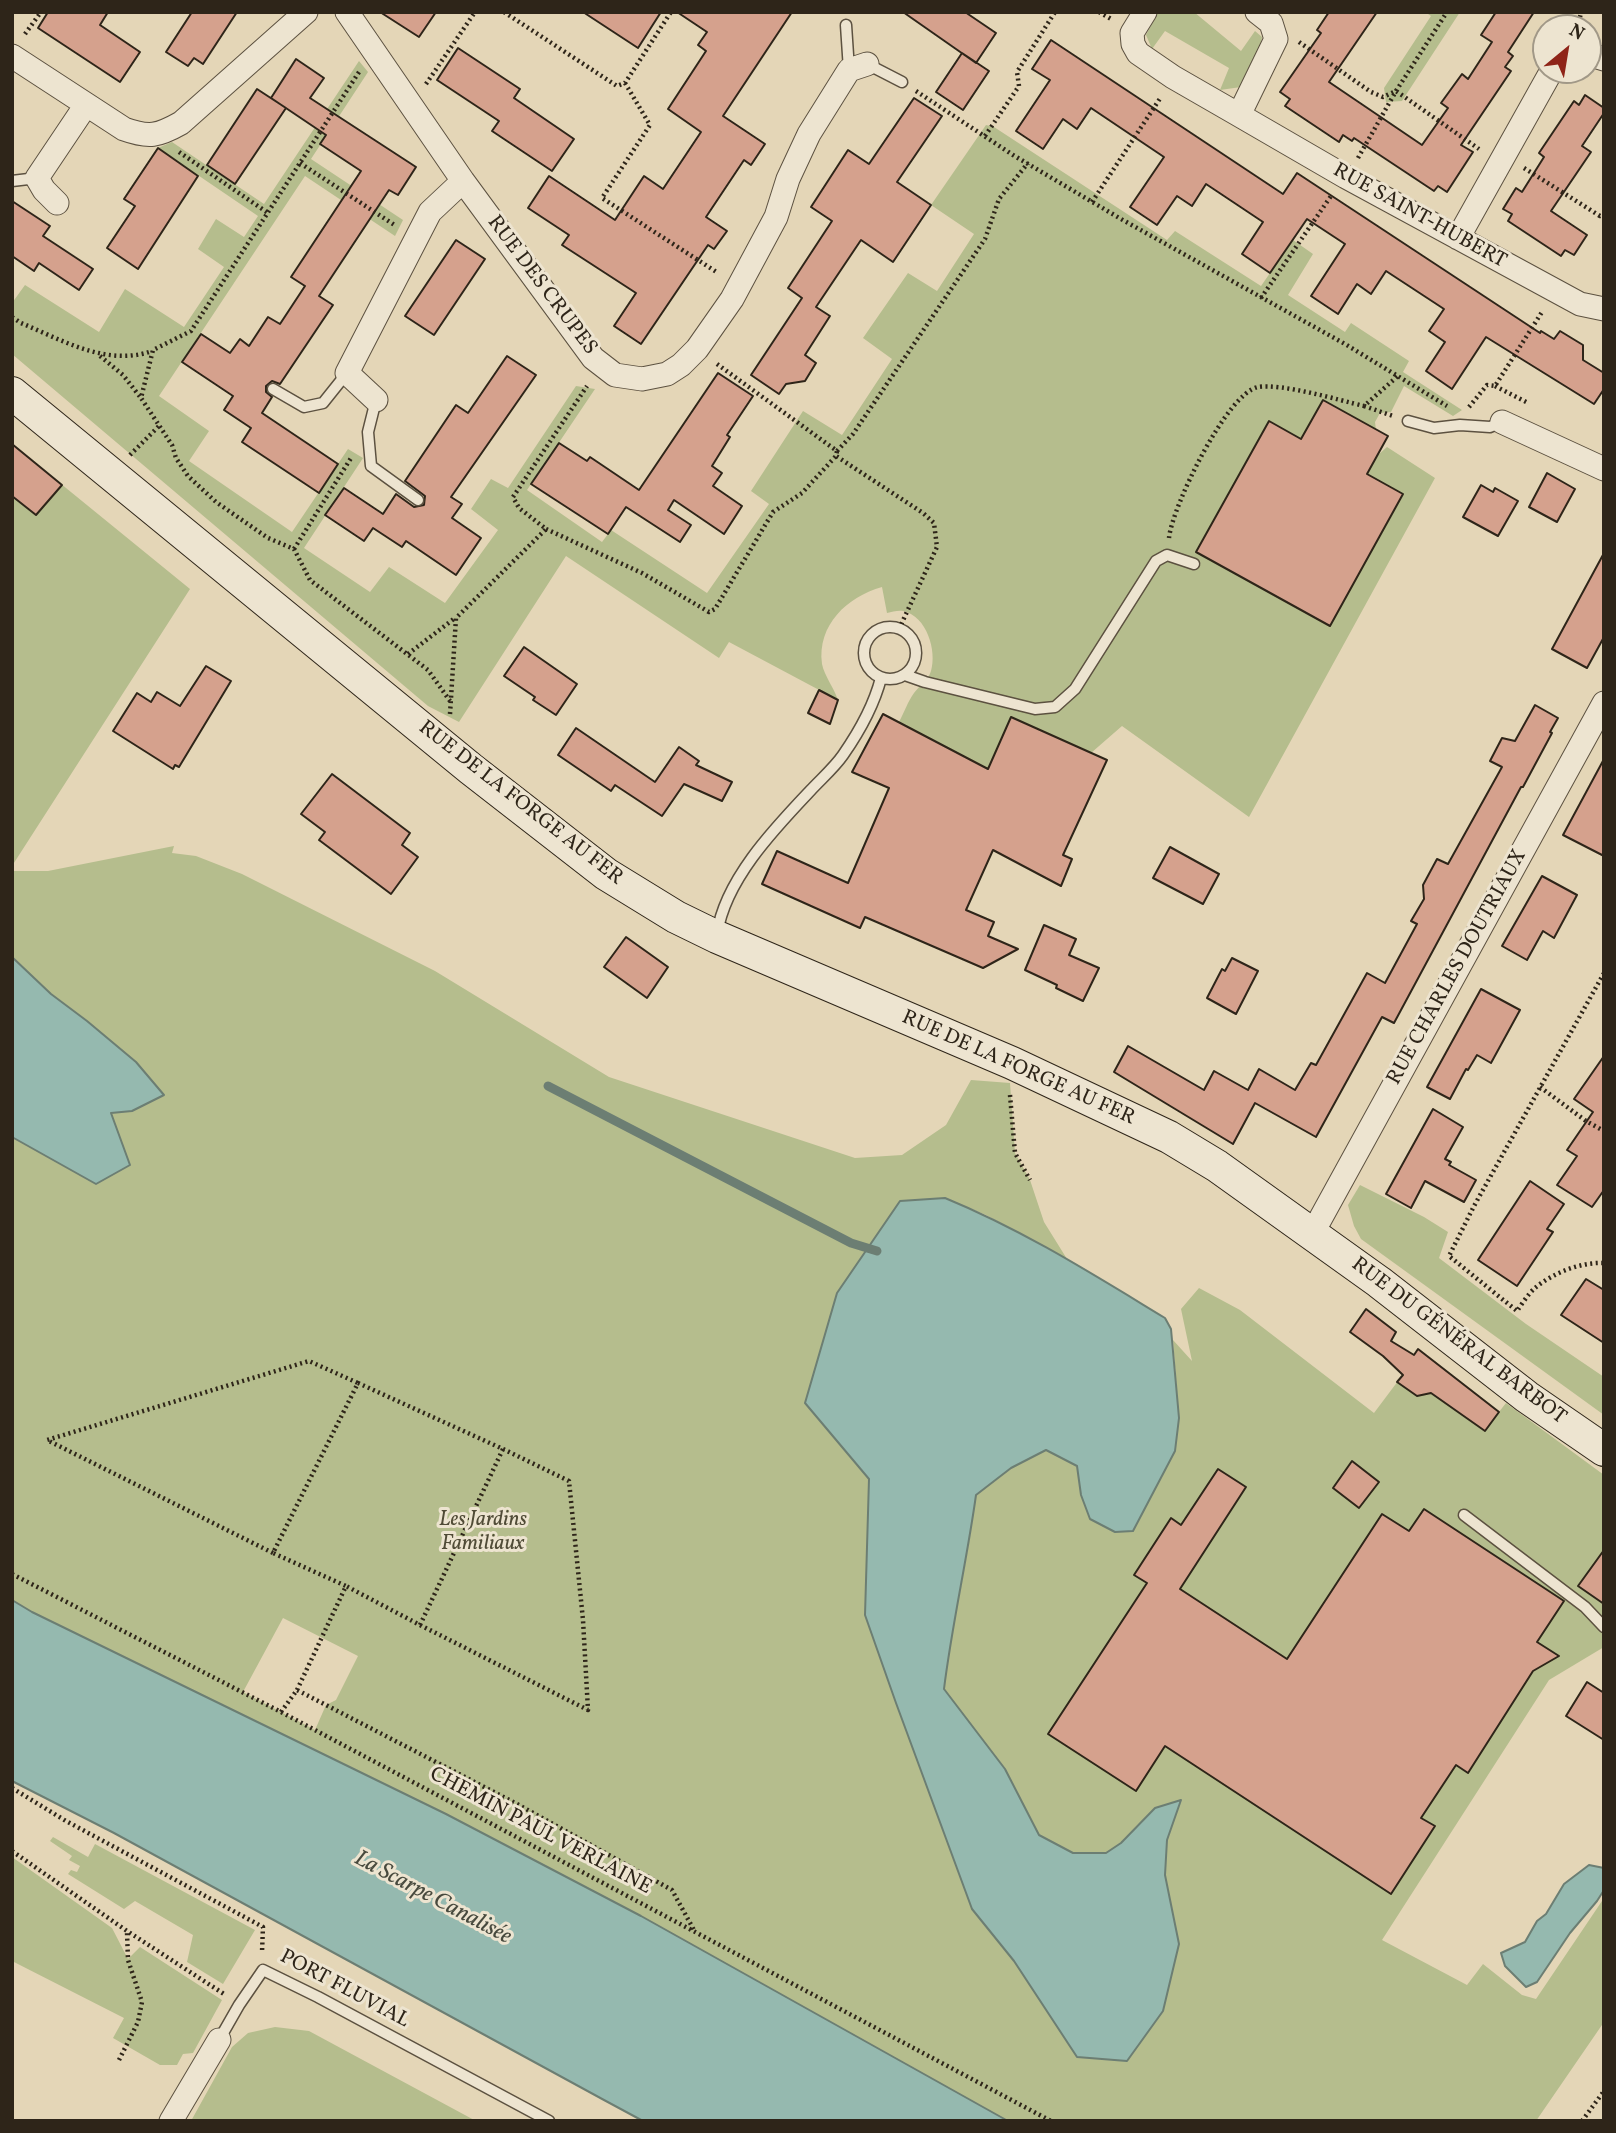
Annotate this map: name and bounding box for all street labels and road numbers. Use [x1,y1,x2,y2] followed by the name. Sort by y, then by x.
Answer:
[1328,159,1510,275] street label: RUE SAINT-HUBERT
[480,211,602,361] street label: RUE DES CRUPES
[413,716,627,892] street label: RUE DE LA FORGE AU FER
[1383,846,1533,1090] street label: RUE CHARLES DOUTRIAUX
[897,1006,1139,1132] street label: RUE DE LA FORGE AU FER
[1346,1253,1570,1431] street label: RUE DU GÉNÉRAL BARBOT
[425,1763,655,1901] street label: CHEMIN PAUL VERLAINE
[275,1945,413,2035] street label: PORT FLUVIAL

